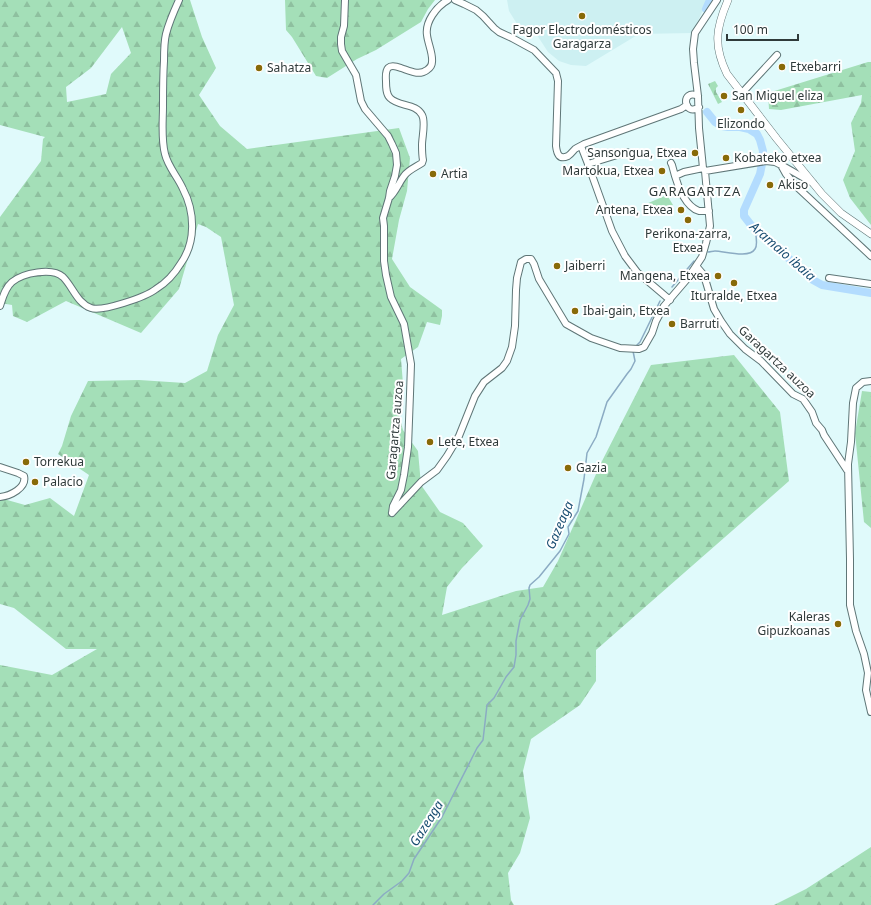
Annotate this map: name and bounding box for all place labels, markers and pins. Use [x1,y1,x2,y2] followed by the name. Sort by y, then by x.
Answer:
[577,11,587,21] marker: Fagor Electrodomésticos Garagarza
[513,21,652,52] place label: Fagor Electrodomésticos Garagarza
[790,58,841,75] place label: Etxebarri
[267,59,311,76] place label: Sahatza
[777,62,787,72] marker: Etxebarri
[254,63,264,73] marker: Sahatza
[732,87,823,104] place label: San Miguel eliza
[719,91,729,101] marker: San Miguel eliza
[736,105,746,115] marker: Elizondo
[717,115,765,132] place label: Elizondo
[587,144,687,161] place label: Sansongua, Etxea
[690,148,700,158] marker: Sansongua, Etxea
[734,149,821,166] place label: Kobateko etxea
[721,153,731,163] marker: Kobateko etxea
[562,162,654,179] place label: Martokua, Etxea
[441,165,468,182] place label: Artia
[657,166,667,176] marker: Martokua, Etxea
[428,169,438,179] marker: Artia
[778,176,808,193] place label: Akiso
[765,180,775,190] marker: Akiso
[596,201,673,218] place label: Antena, Etxea
[676,205,686,215] marker: Antena, Etxea
[683,215,693,225] marker: Perikona-zarra, Etxea
[645,225,731,256] place label: Perikona-zarra, Etxea
[564,257,605,274] place label: Jaiberri
[552,261,562,271] marker: Jaiberri
[620,267,710,284] place label: Mangena, Etxea
[713,271,723,281] marker: Mangena, Etxea
[729,278,739,288] marker: Iturralde, Etxea
[691,287,777,304] place label: Iturralde, Etxea
[583,302,670,319] place label: Ibai-gain, Etxea
[570,306,580,316] marker: Ibai-gain, Etxea
[680,315,719,332] place label: Barruti
[667,319,677,329] marker: Barruti
[438,433,499,450] place label: Lete, Etxea
[425,437,435,447] marker: Lete, Etxea
[34,453,84,470] place label: Torrekua
[21,457,31,467] marker: Torrekua
[576,459,607,476] place label: Gazia
[563,463,573,473] marker: Gazia
[43,473,83,490] place label: Palacio
[30,477,40,487] marker: Palacio
[757,608,830,639] place label: Kaleras Gipuzkoanas
[833,619,843,629] marker: Kaleras Gipuzkoanas

